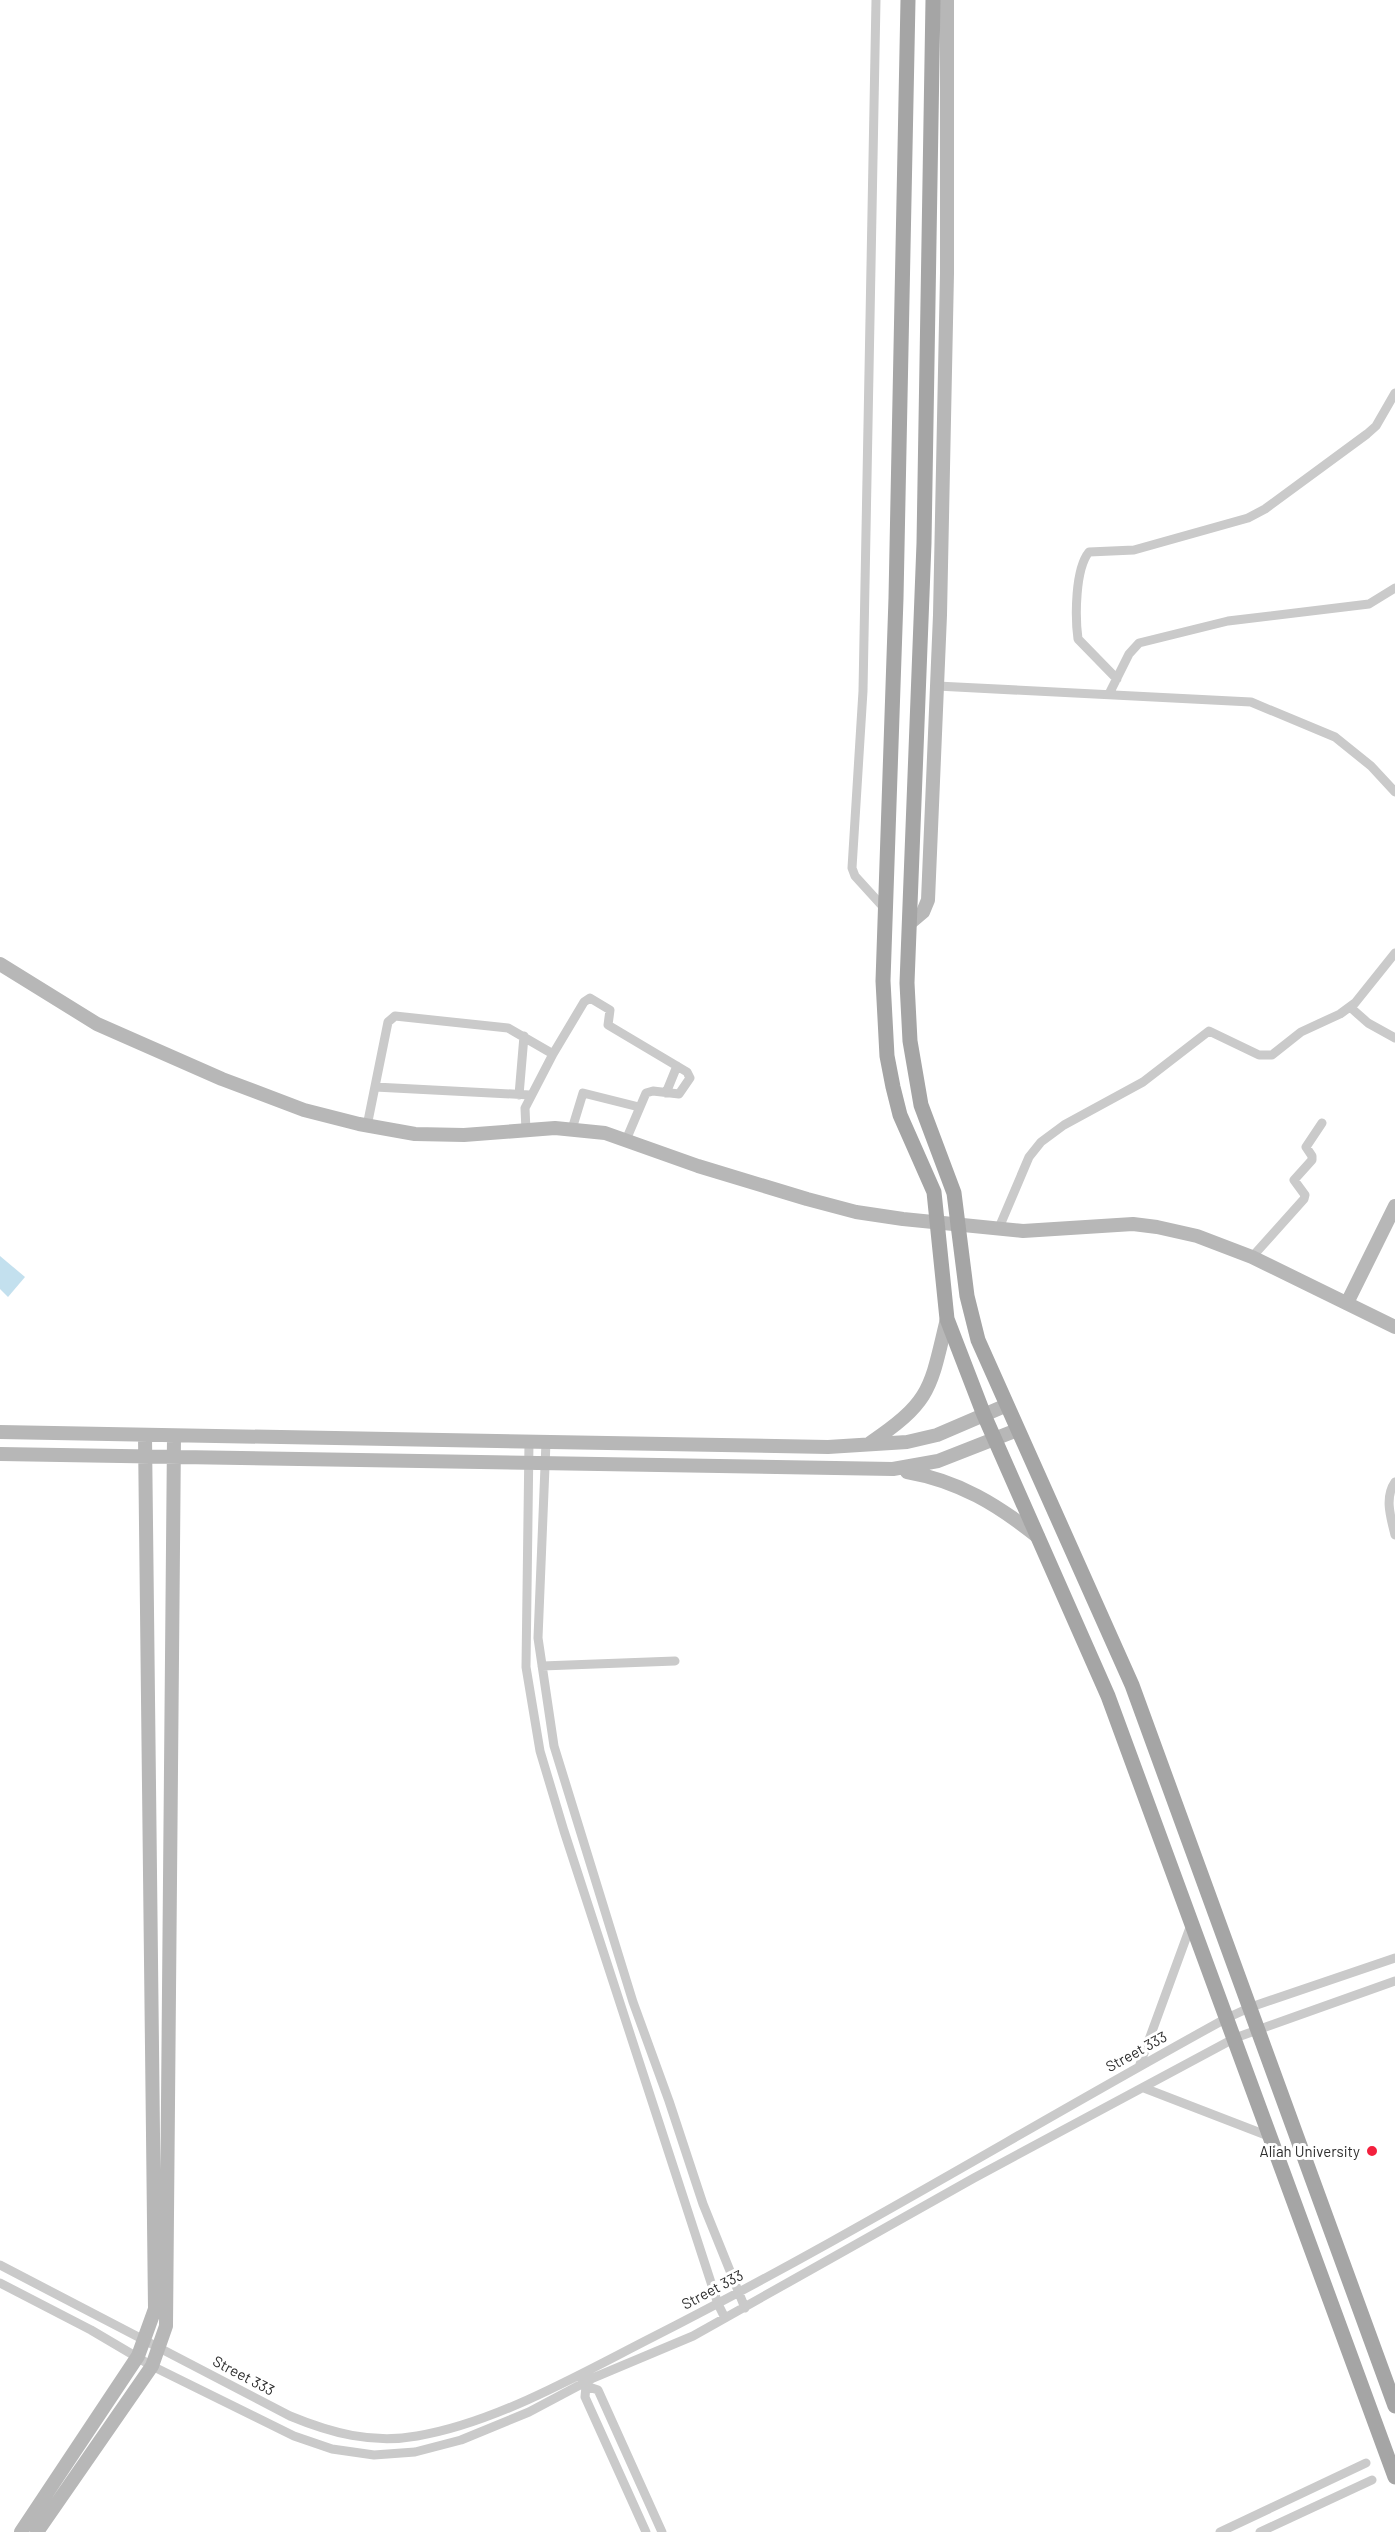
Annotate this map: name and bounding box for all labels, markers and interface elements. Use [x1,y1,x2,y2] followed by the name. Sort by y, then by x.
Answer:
[1102,2027,1170,2075] street label: Street 333
[1260,2142,1360,2160] place label: Aliah University
[1365,2144,1379,2158] marker: Aliah University
[678,2265,746,2313] street label: Street 333
[210,2351,278,2399] street label: Street 333

